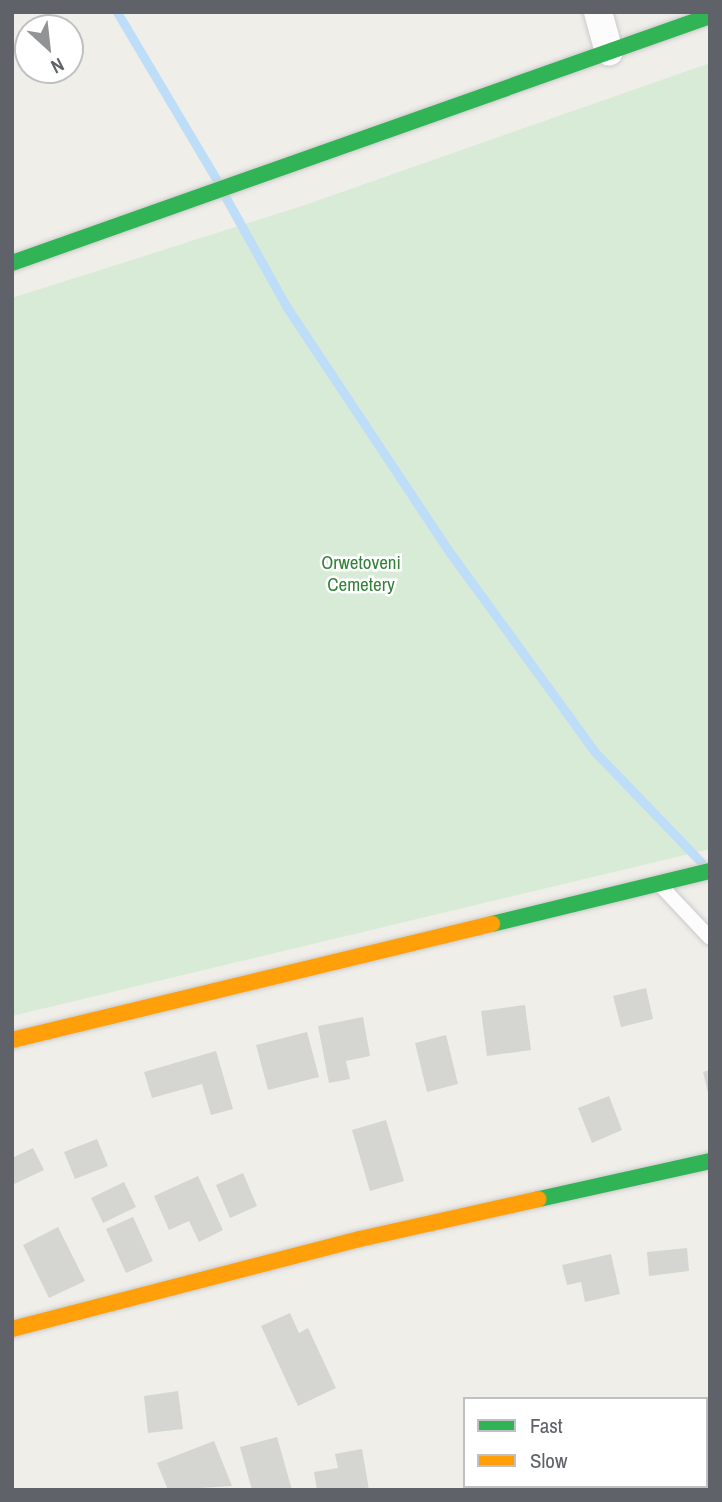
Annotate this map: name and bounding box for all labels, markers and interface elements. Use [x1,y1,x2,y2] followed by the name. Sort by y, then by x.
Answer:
[14,14,84,84] north arrow
[47,52,69,80] text: N
[321,552,401,596] park label: Orwetoveni Cemetery
[463,1397,708,1488] legend
[530,1411,563,1440] text: Fast
[530,1446,567,1475] text: Slow

